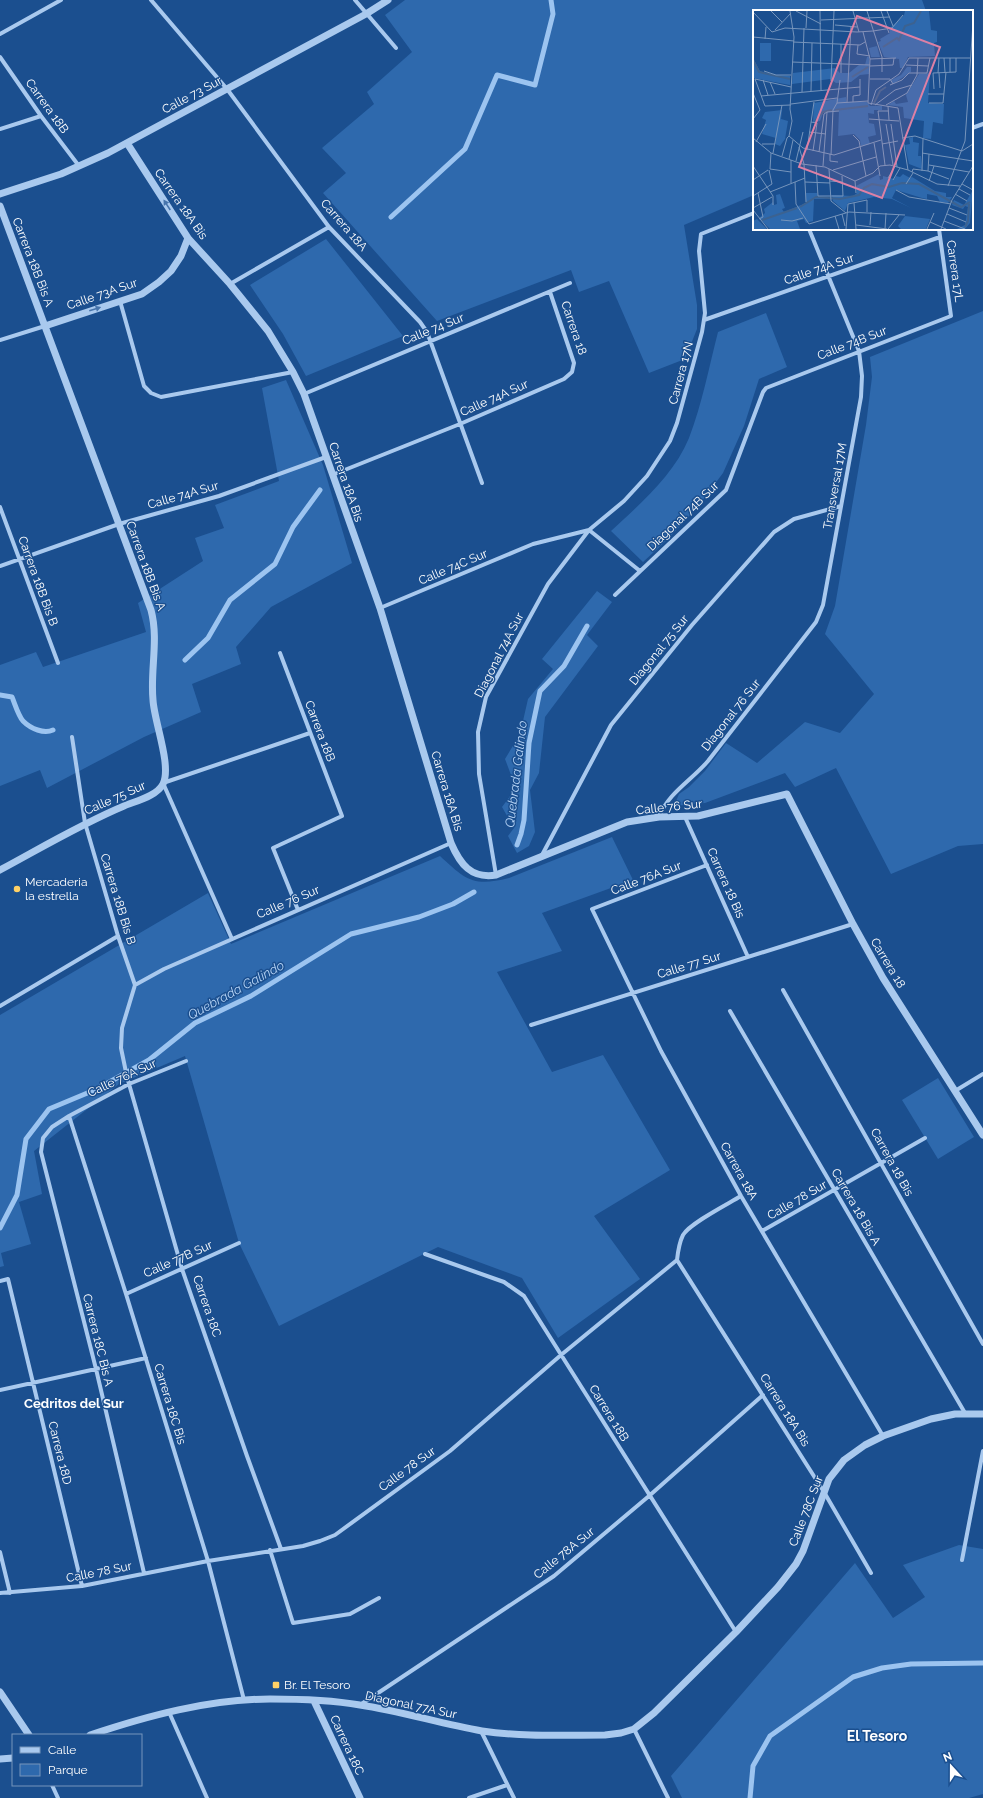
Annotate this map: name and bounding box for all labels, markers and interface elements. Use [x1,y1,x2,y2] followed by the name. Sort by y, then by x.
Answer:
[753,10,973,230] inset map
[160,73,225,117] street label: Calle 73 Sur
[23,76,71,136] street label: Carrera 18B
[151,166,211,242] street label: Carrera 18A Bis
[318,196,370,254] street label: Carrera 18A
[163,200,171,211] one-way arrow
[10,215,56,309] street label: Carrera 18B Bis A
[944,239,966,303] street label: Carrera 17L
[782,250,857,288] street label: Calle 74A Sur
[65,275,140,313] street label: Calle 73A Sur
[558,299,590,357] street label: Carrera 18
[89,306,101,312] one-way arrow
[400,310,467,348] street label: Calle 74 Sur
[815,323,890,363] street label: Calle 74B Sur
[666,340,696,406] street label: Carrera 17N
[458,376,531,419] street label: Calle 74A Sur
[326,440,366,524] street label: Carrera 18A Bis
[821,442,849,530] street label: Transversal 17M
[146,478,221,512] street label: Calle 74A Sur
[644,478,722,554] street label: Diagonal 74B Sur
[123,519,169,613] street label: Carrera 18B Bis A
[15,534,61,628] street label: Carrera 18B Bis B
[416,546,490,588] street label: Calle 74C Sur
[472,609,527,700] street label: Diagonal 74A Sur
[626,611,692,688] street label: Diagonal 75 Sur
[699,676,764,754] street label: Diagonal 76 Sur
[302,699,338,763] street label: Carrera 18B
[502,720,530,828] water label: Quebrada Galindo
[428,749,466,833] street label: Carrera 18A Bis
[82,778,149,818] street label: Calle 75 Sur
[635,796,704,817] street label: Calle 76 Sur
[704,846,748,921] street label: Carrera 18 Bis
[97,852,139,946] street label: Carrera 18B Bis B
[609,858,684,898] street label: Calle 76A Sur
[25,875,88,903] place label: Mercaderia la estrella
[255,882,322,921] street label: Calle 76 Sur
[12,884,22,894] marker: Mercaderia la estrella
[868,935,908,991] street label: Carrera 18
[655,948,723,981] street label: Calle 77 Sur
[185,957,287,1023] water label: Quebrada Galindo
[85,1056,159,1100] street label: Calle 76A Sur
[868,1126,917,1199] street label: Carrera 18 Bis
[717,1140,761,1202] street label: Carrera 18A
[828,1166,884,1248] street label: Carrera 18 Bis A
[765,1177,830,1223] street label: Calle 78 Sur
[141,1237,215,1280] street label: Calle 77B Sur
[190,1273,224,1339] street label: Carrera 18C
[80,1292,116,1388] street label: Carrera 18C Bis A
[151,1362,189,1446] street label: Carrera 18C Bis
[757,1371,813,1449] street label: Carrera 18A Bis
[586,1382,632,1444] street label: Carrera 18B
[24,1396,124,1411] district label: Cedritos del Sur
[45,1420,75,1486] street label: Carrera 18D
[376,1443,439,1494] street label: Calle 78 Sur
[786,1473,826,1548] street label: Calle 78C Sur
[531,1524,598,1582] street label: Calle 78A Sur
[65,1559,134,1585] street label: Calle 78 Sur
[284,1678,350,1692] place label: Br. El Tesoro
[271,1680,281,1690] marker: Br. El Tesoro
[364,1688,459,1722] street label: Diagonal 77A Sur
[327,1713,367,1777] street label: Carrera 18C
[847,1728,908,1744] district label: El Tesoro
[12,1734,142,1786] legend
[48,1743,76,1757] text: Calle
[931,1746,971,1786] north arrow
[941,1750,954,1765] text: N
[48,1763,88,1777] text: Parque

